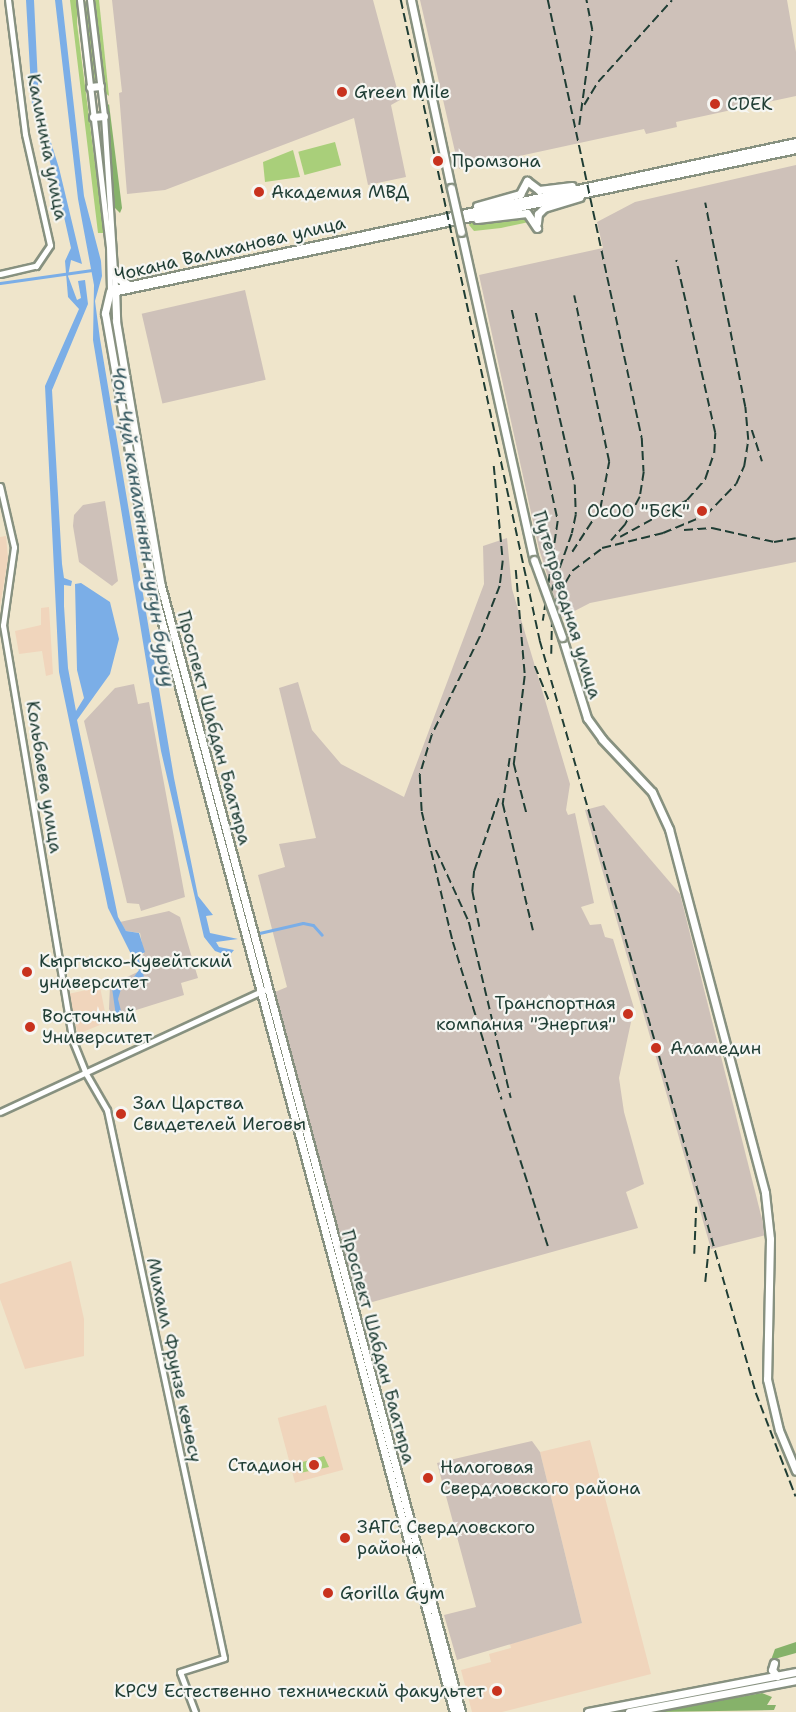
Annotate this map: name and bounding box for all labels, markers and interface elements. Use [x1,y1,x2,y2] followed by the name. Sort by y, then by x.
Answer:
[22,72,72,222] street label: Калинина улица
[354,81,450,103] place label: Green Mile
[335,85,349,99] marker: Green Mile
[727,93,773,115] place label: CDEK
[708,97,722,111] marker: CDEK
[452,150,541,172] place label: Промзона
[429,152,447,170] marker: Промзона
[271,181,409,203] place label: Академия МВД
[252,185,266,199] marker: Академия МВД
[112,212,348,286] street label: Чокана Валиханова улица
[106,365,180,689] water label: Чоң Чүй каналынын нугун буруу
[587,500,690,522] place label: ОсОО "БСК"
[695,504,709,518] marker: ОсОО "БСК"
[528,509,606,701] street label: Путепроводная улица
[172,609,256,847] street label: Проспект Шабдан Баатыра
[21,699,67,855] street label: Кольбаева улица
[39,951,232,994] place label: Кыргыско-Кувейтский университет
[20,965,34,979] marker: Кыргыско-Кувейтский университет
[436,993,616,1036] place label: Транспортная компания "Энергия"
[42,1006,152,1048] place label: Восточный Университет
[621,1007,635,1021] marker: Транспортная компания "Энергия"
[23,1020,37,1034] marker: Восточный Университет
[670,1037,761,1059] place label: Аламедин
[647,1039,665,1057] marker: Аламедин
[133,1093,306,1136] place label: Зал Царства Свидетелей Иеговы
[114,1107,128,1121] marker: Зал Царства Свидетелей Иеговы
[336,1228,420,1466] street label: Проспект Шабдан Баатыра
[142,1256,206,1464] street label: Михаил Фрунзе көчөсү
[228,1454,302,1476] place label: Стадион
[440,1457,640,1500] place label: Налоговая Свердловского района
[307,1458,321,1472] marker: Стадион
[421,1471,435,1485] marker: Налоговая Свердловского района
[357,1517,535,1559] place label: ЗАГС Свердловского района
[338,1531,352,1545] marker: ЗАГС Свердловского района
[340,1582,445,1604] place label: Gorilla Gym
[321,1586,335,1600] marker: Gorilla Gym
[114,1680,485,1702] place label: КРСУ Естественно технический факультет
[490,1684,504,1698] marker: КРСУ Естественно технический факультет

